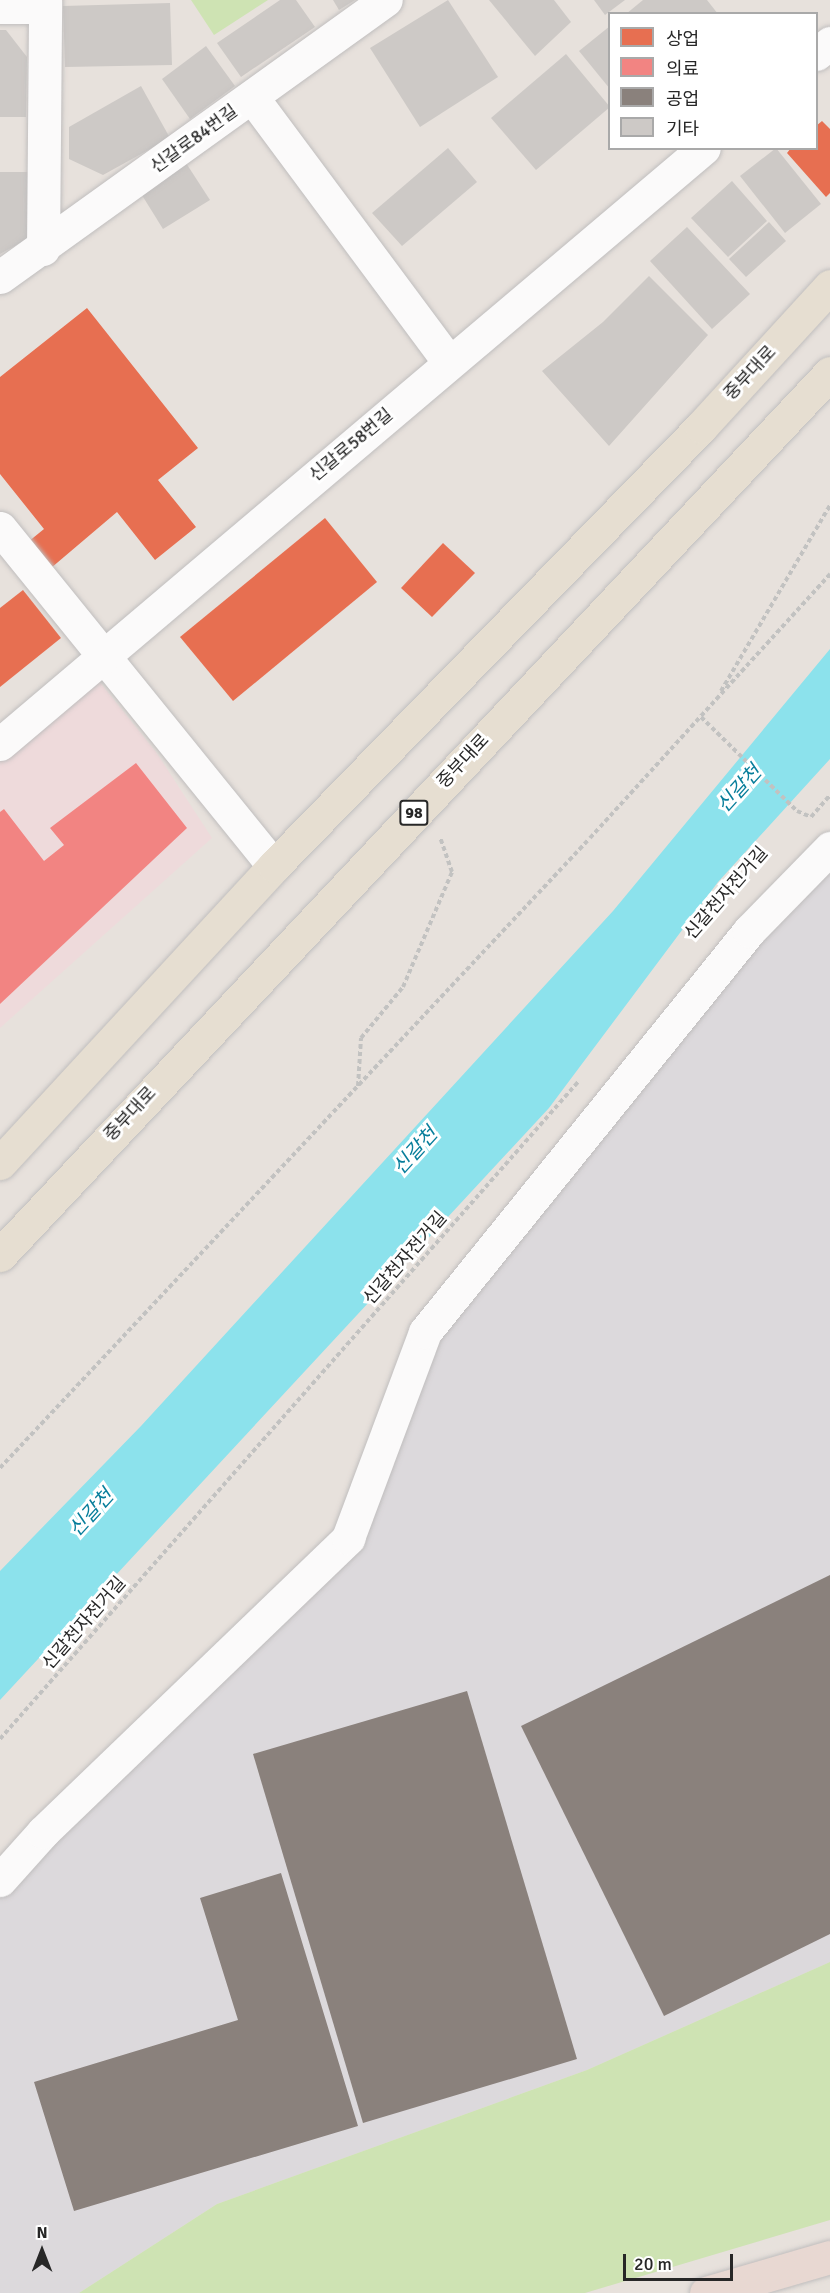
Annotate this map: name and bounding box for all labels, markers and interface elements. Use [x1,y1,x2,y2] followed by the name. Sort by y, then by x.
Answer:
[608,12,818,150] legend
[666,28,699,50] text: 상업
[666,58,699,80] text: 의료
[666,88,699,110] text: 공업
[146,100,242,178] street label: 신갈로84번길
[666,118,699,140] text: 기타
[720,341,780,405] street label: 중부대로
[305,404,397,486] street label: 신갈로58번길
[433,729,493,793] street label: 중부대로
[712,760,766,818] water label: 신갈천
[399,800,429,826] road number: 98
[680,842,772,944] street label: 신갈천자전거길
[100,1082,160,1146] street label: 중부대로
[388,1122,442,1180] water label: 신갈천
[359,1207,451,1309] street label: 신갈천자전거길
[64,1484,118,1542] water label: 신갈천
[38,1572,130,1674] street label: 신갈천자전거길
[12,2221,72,2281] north arrow
[36,2223,48,2243] text: N
[626,2242,736,2280] scale bar
[634,2253,672,2275] text: 20 m

